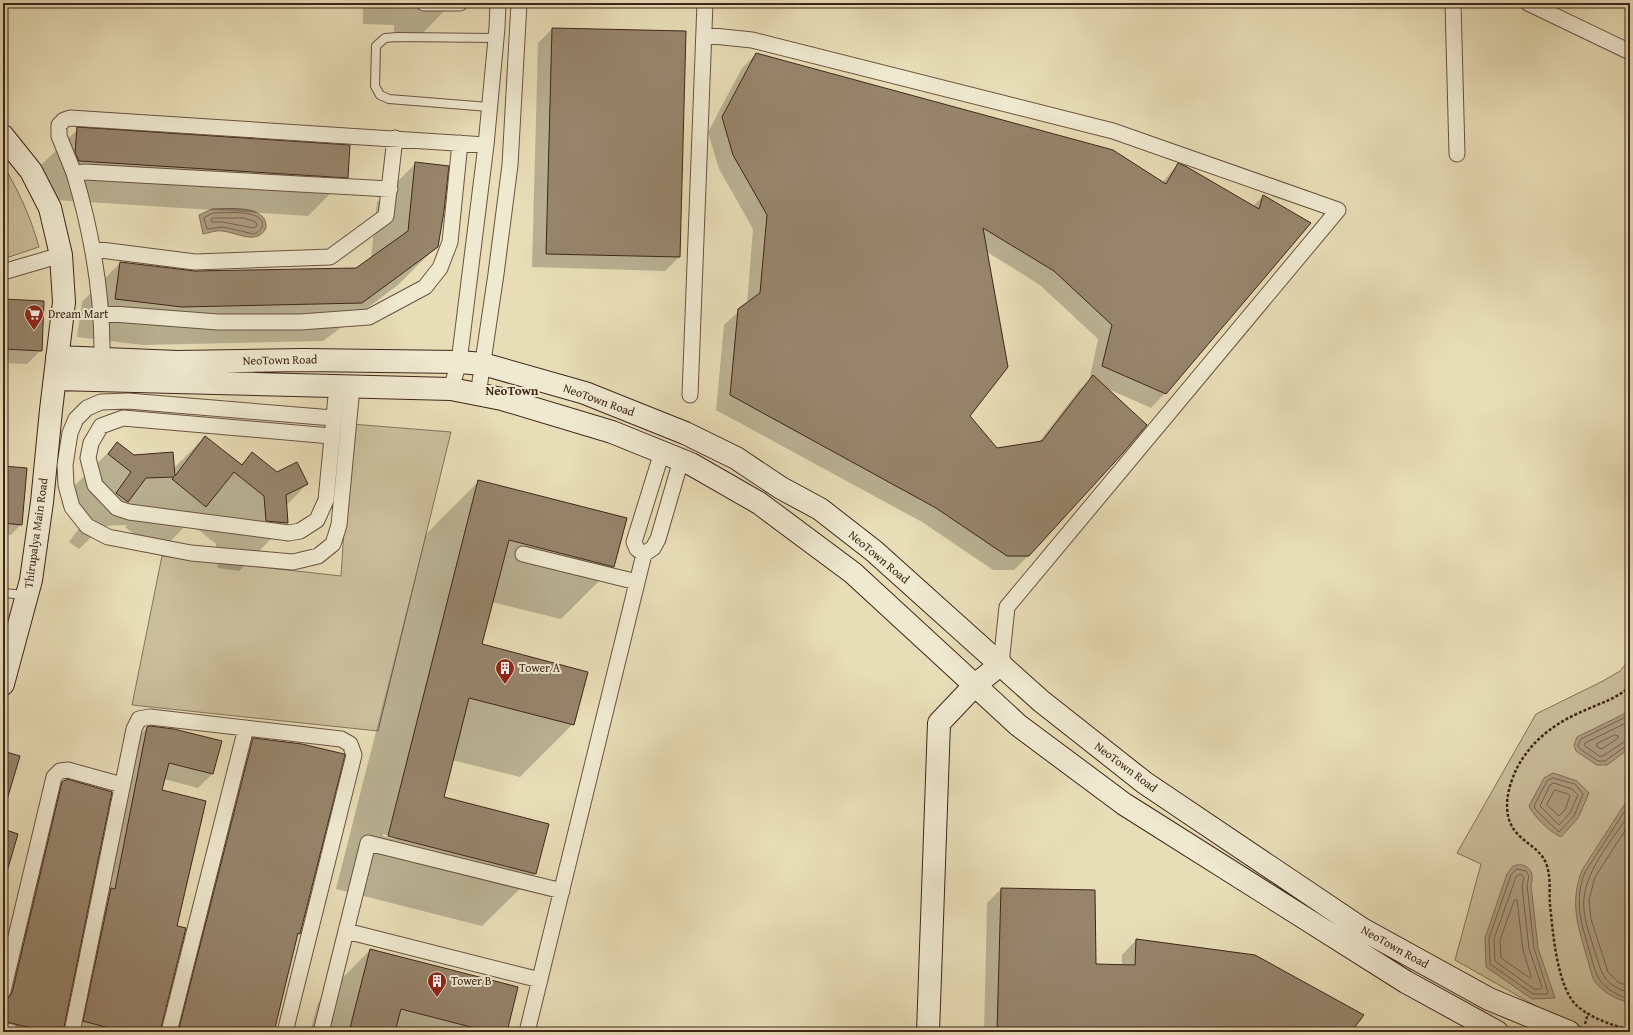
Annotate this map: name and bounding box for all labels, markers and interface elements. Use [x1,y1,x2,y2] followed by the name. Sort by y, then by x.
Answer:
[23,303,45,331] supermarket icon: Dream Mart
[48,305,109,322] place label: Dream Mart
[242,350,318,369] street label: NeoTown Road
[561,379,638,421] street label: NeoTown Road
[486,381,539,400] district label: NeoTown
[19,476,52,589] street label: Thirupalya Main Road
[845,526,914,588] street label: NeoTown Road
[494,657,516,685] building icon: Tower A
[519,659,561,676] place label: Tower A
[1091,737,1162,796] street label: NeoTown Road
[1358,921,1433,972] street label: NeoTown Road
[426,970,448,998] building icon: Tower B
[451,972,492,989] place label: Tower B

